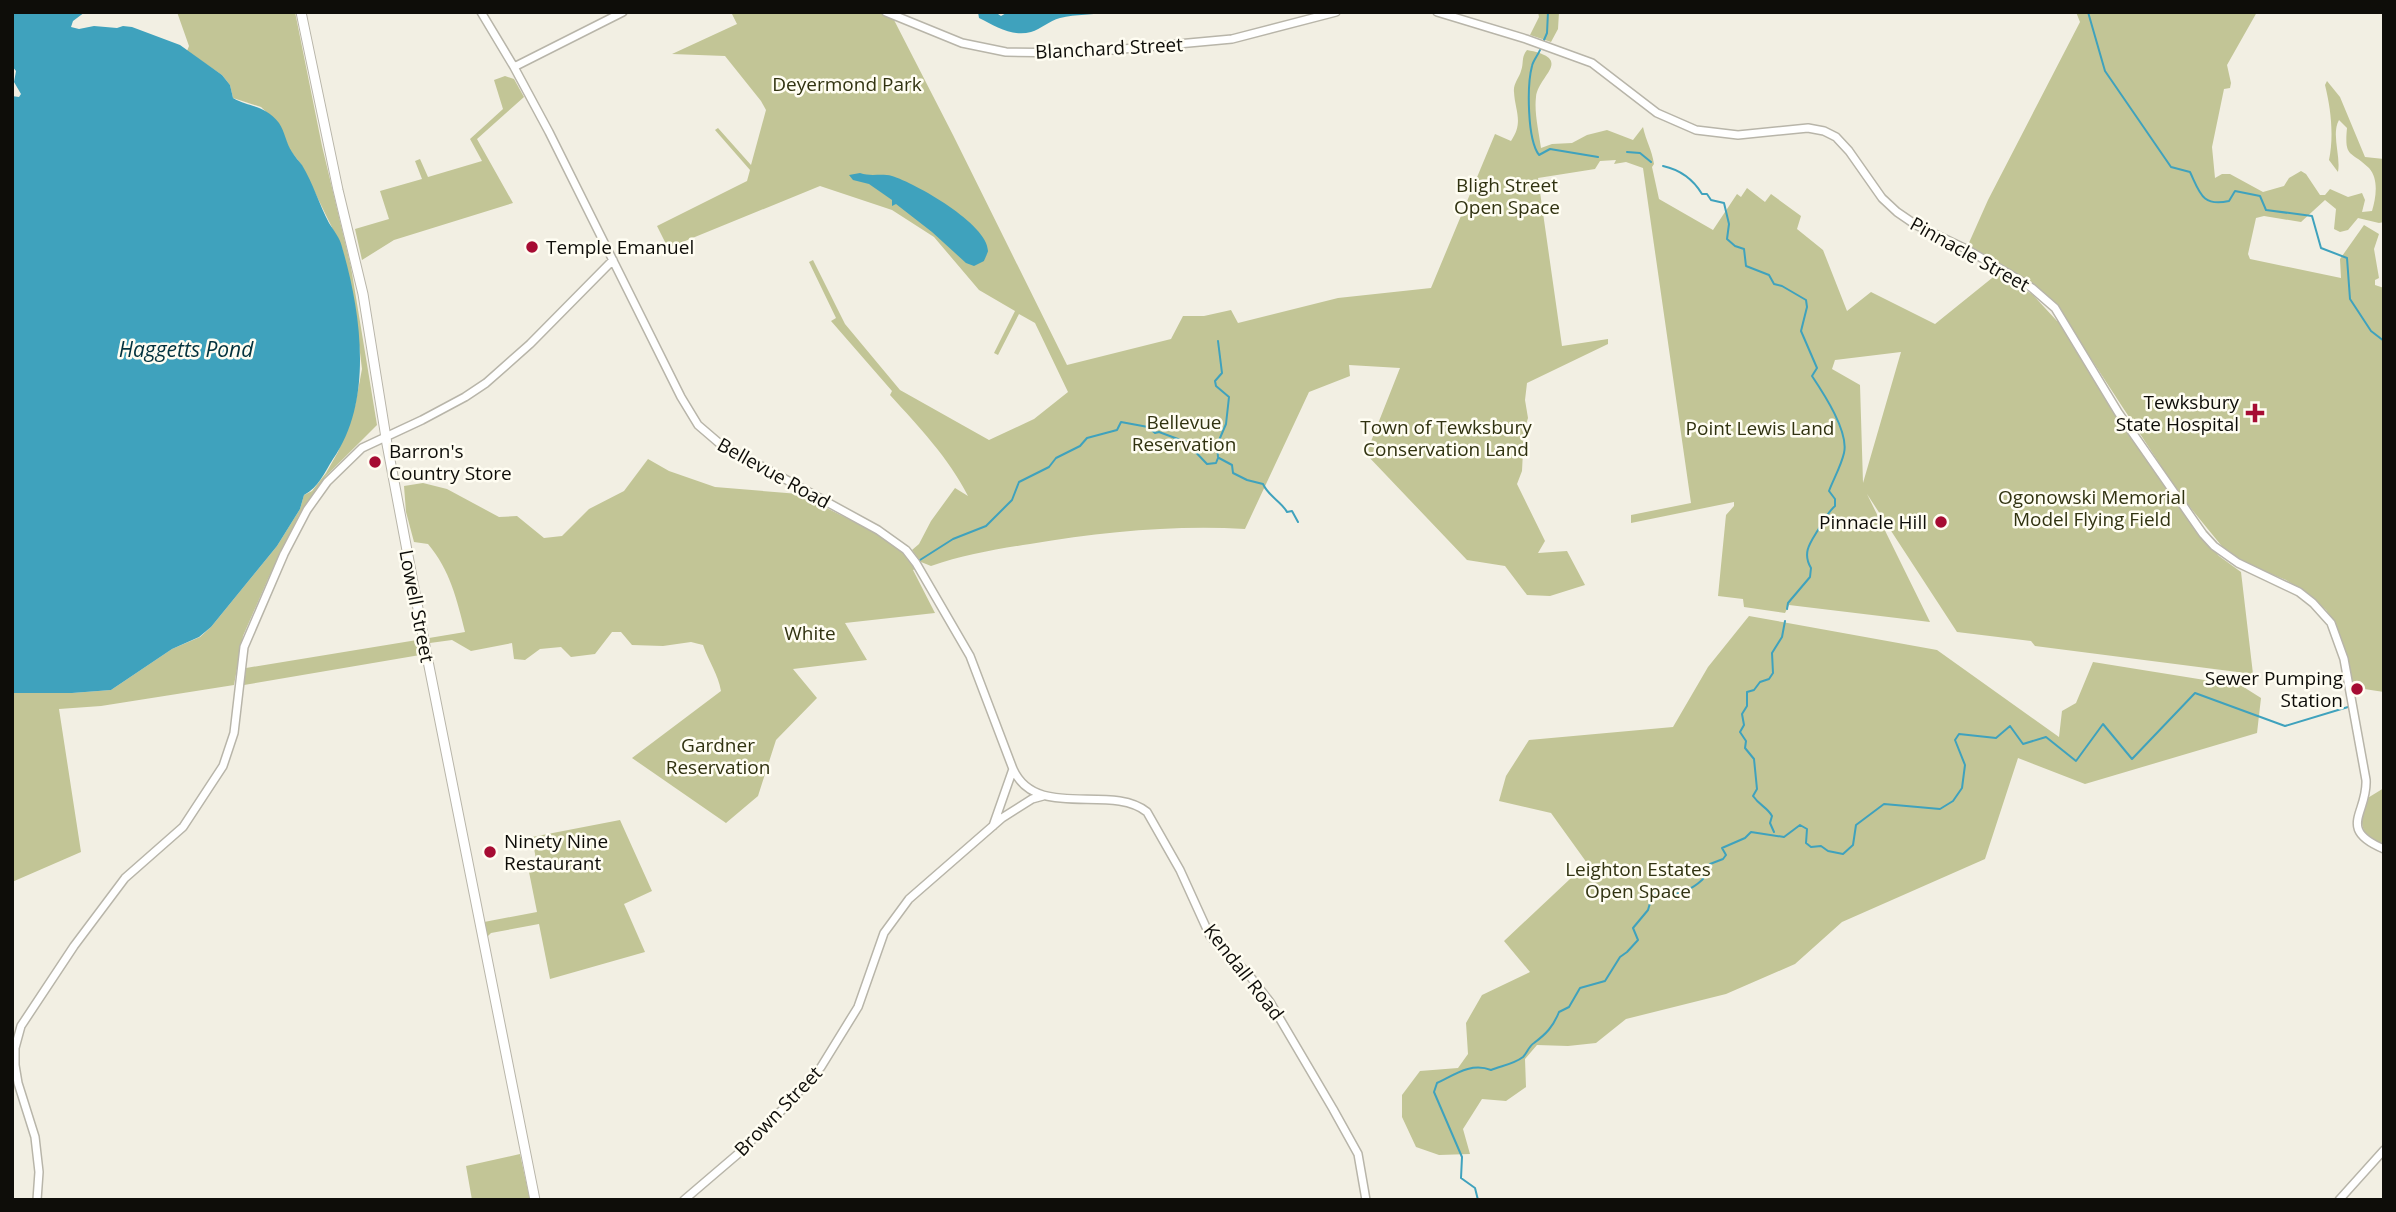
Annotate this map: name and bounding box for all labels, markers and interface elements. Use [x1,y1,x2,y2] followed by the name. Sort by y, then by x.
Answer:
[1034,31,1184,65] street label: Blanchard Street
[772,71,922,97] park label: Deyermond Park
[1454,172,1560,220] park label: Bligh Street Open Space
[1906,210,2035,298] street label: Pinnacle Street
[546,234,694,260] place label: Temple Emanuel
[524,239,540,255] marker: Temple Emanuel
[119,335,254,363] water label: Haggetts Pond
[2116,389,2239,437] place label: Tewksbury State Hospital
[2245,403,2265,423] marker: Tewksbury State Hospital
[1132,409,1236,457] park label: Bellevue Reservation
[1360,414,1532,462] park label: Town of Tewksbury Conservation Land
[1686,415,1834,441] park label: Point Lewis Land
[713,431,835,515] street label: Bellevue Road
[389,438,512,486] place label: Barron's Country Store
[367,454,383,470] marker: Barron's Country Store
[1998,484,2186,532] park label: Ogonowski Memorial Model Flying Field
[1819,509,1927,535] place label: Pinnacle Hill
[1933,514,1949,530] marker: Pinnacle Hill
[393,547,441,665] street label: Lowell Street
[784,620,836,646] park label: White
[2205,665,2343,713] place label: Sewer Pumping Station
[2349,681,2365,697] marker: Sewer Pumping Station
[666,732,770,780] park label: Gardner Reservation
[504,828,608,876] place label: Ninety Nine Restaurant
[482,844,498,860] marker: Ninety Nine Restaurant
[1565,856,1711,904] park label: Leighton Estates Open Space
[1198,918,1290,1026] street label: Kendall Road
[728,1060,828,1162] street label: Brown Street

